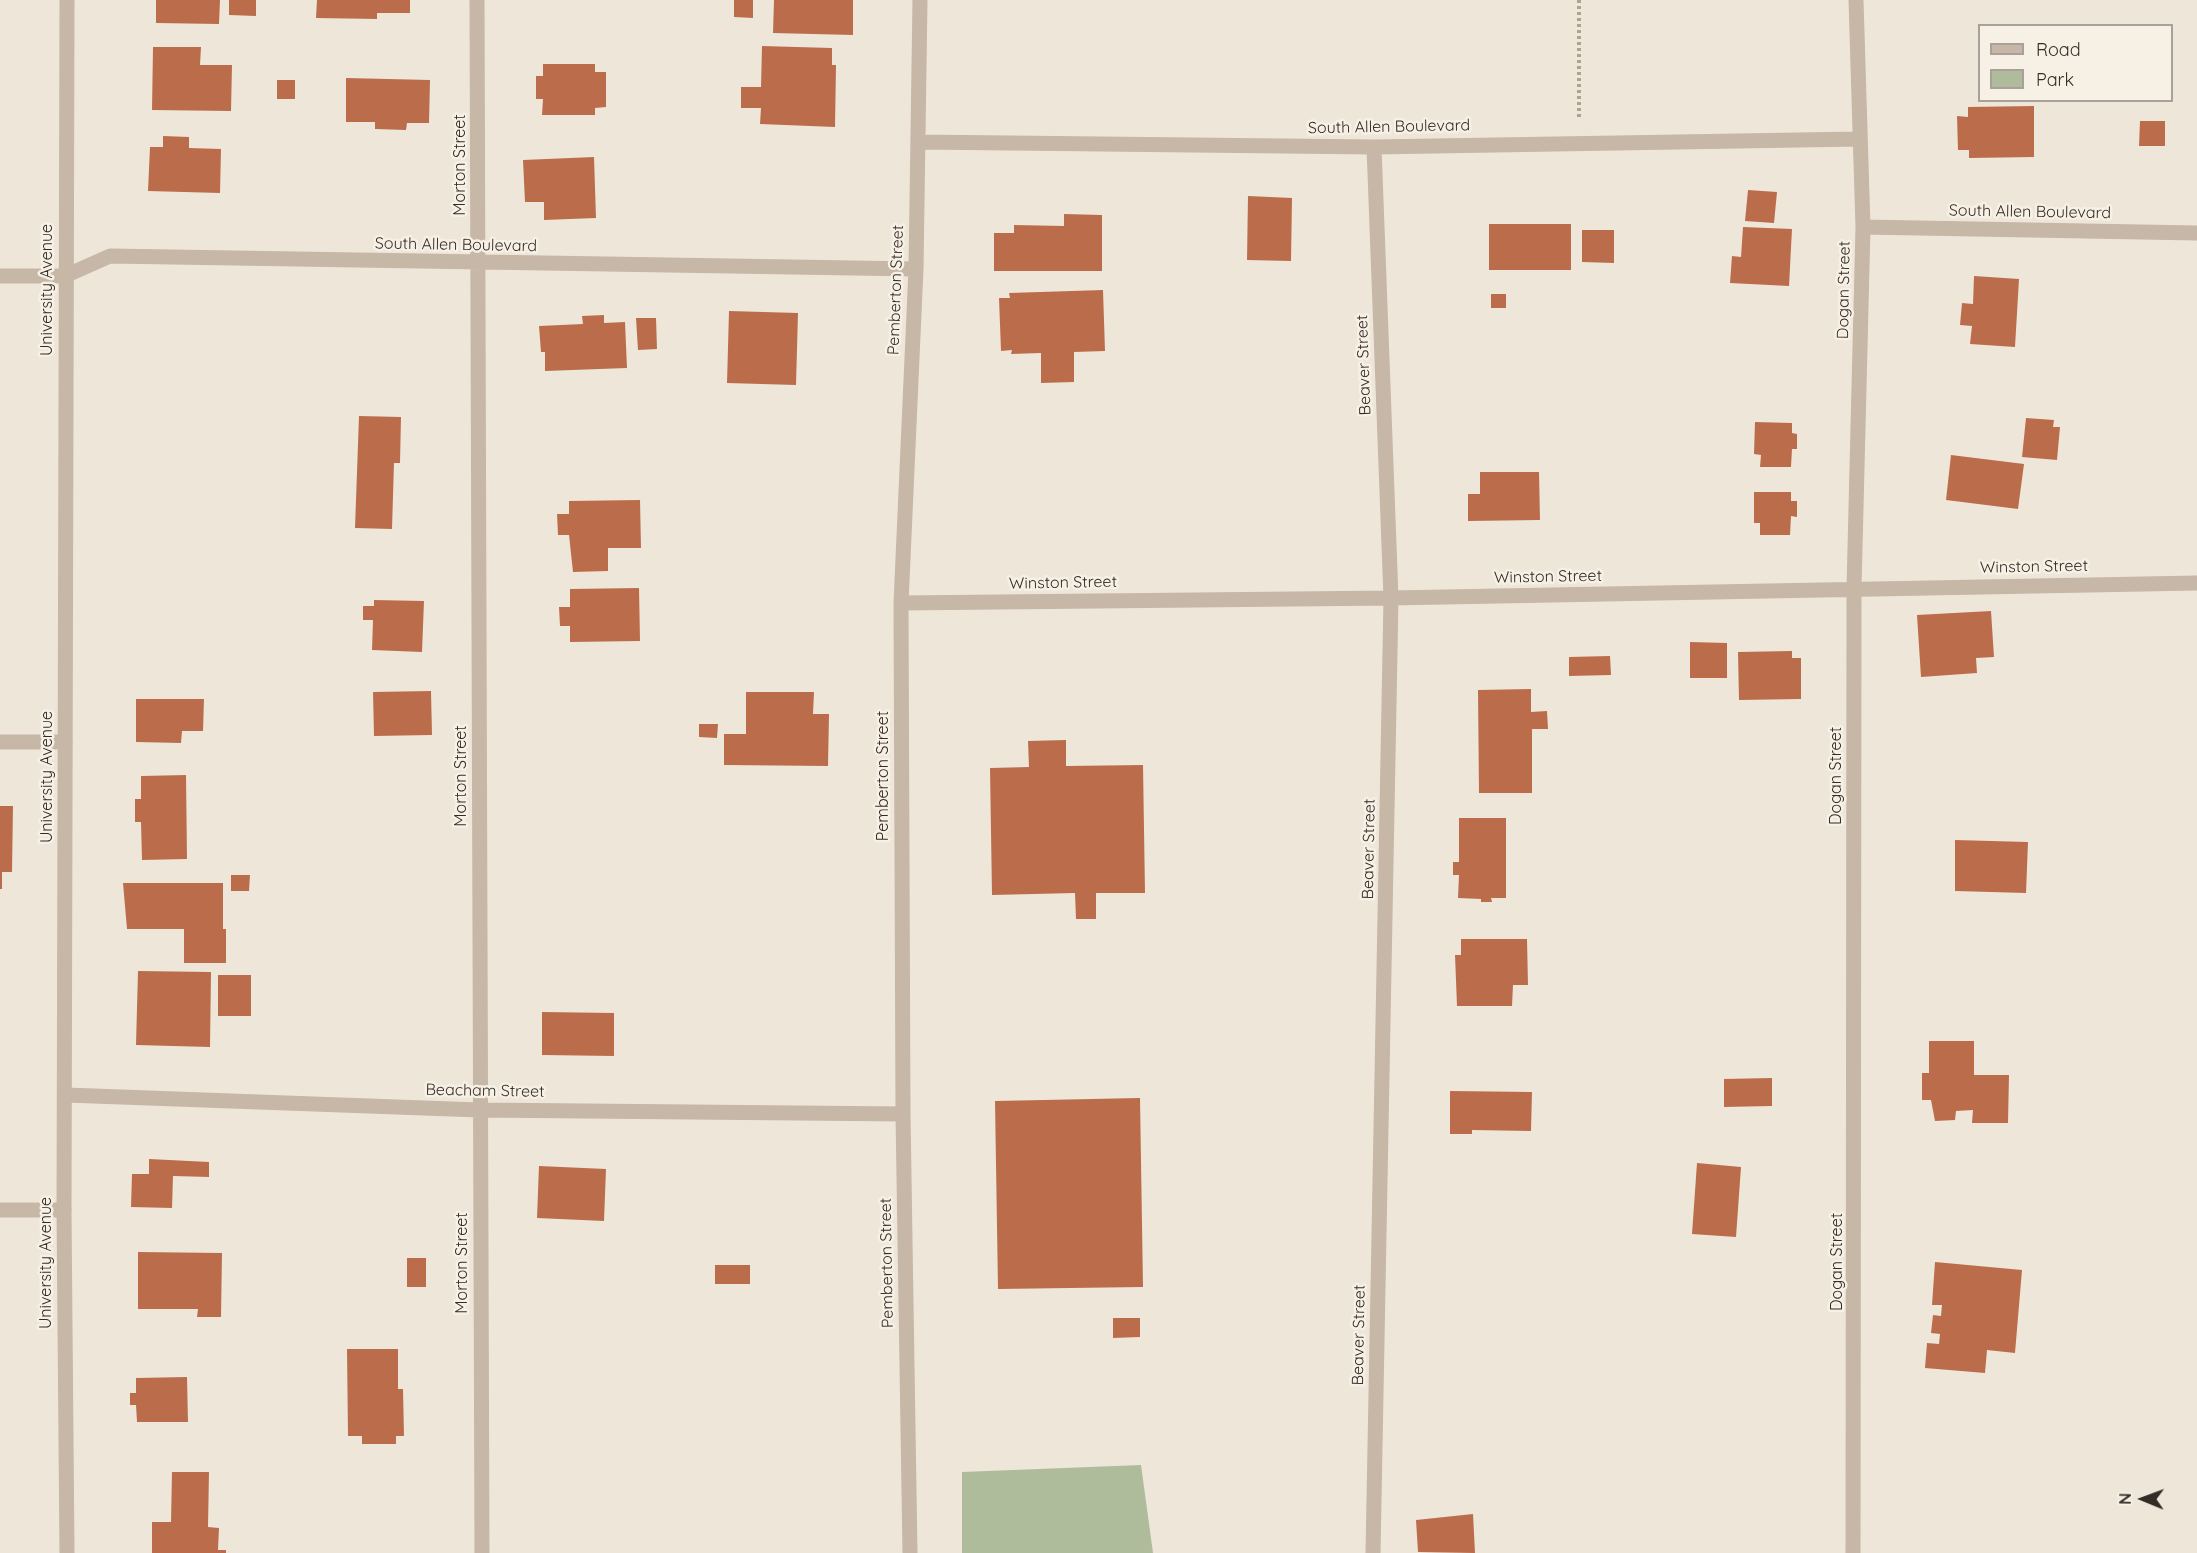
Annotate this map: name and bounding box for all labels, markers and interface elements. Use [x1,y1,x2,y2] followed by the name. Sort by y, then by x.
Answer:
[1978,24,2173,102] legend
[2036,38,2081,61] text: Road
[2036,68,2074,91] text: Park
[450,114,470,216] street label: Morton Street
[1308,116,1470,138] street label: South Allen Boulevard
[1949,201,2111,223] street label: South Allen Boulevard
[37,224,57,356] street label: University Avenue
[884,225,908,355] street label: Pemberton Street
[375,234,537,256] street label: South Allen Boulevard
[1834,241,1854,339] street label: Dogan Street
[1353,314,1375,416] street label: Beaver Street
[1980,556,2088,578] street label: Winston Street
[1494,566,1602,588] street label: Winston Street
[1009,572,1117,594] street label: Winston Street
[37,711,57,843] street label: University Avenue
[873,711,893,841] street label: Pemberton Street
[451,725,471,827] street label: Morton Street
[1826,727,1846,825] street label: Dogan Street
[1359,798,1379,900] street label: Beaver Street
[425,1080,545,1102] street label: Beacham Street
[36,1197,56,1329] street label: University Avenue
[876,1198,898,1328] street label: Pemberton Street
[452,1212,472,1314] street label: Morton Street
[1827,1213,1847,1311] street label: Dogan Street
[1349,1284,1369,1386] street label: Beaver Street
[2113,1469,2173,1529] north arrow
[2115,1493,2135,1505] text: N

